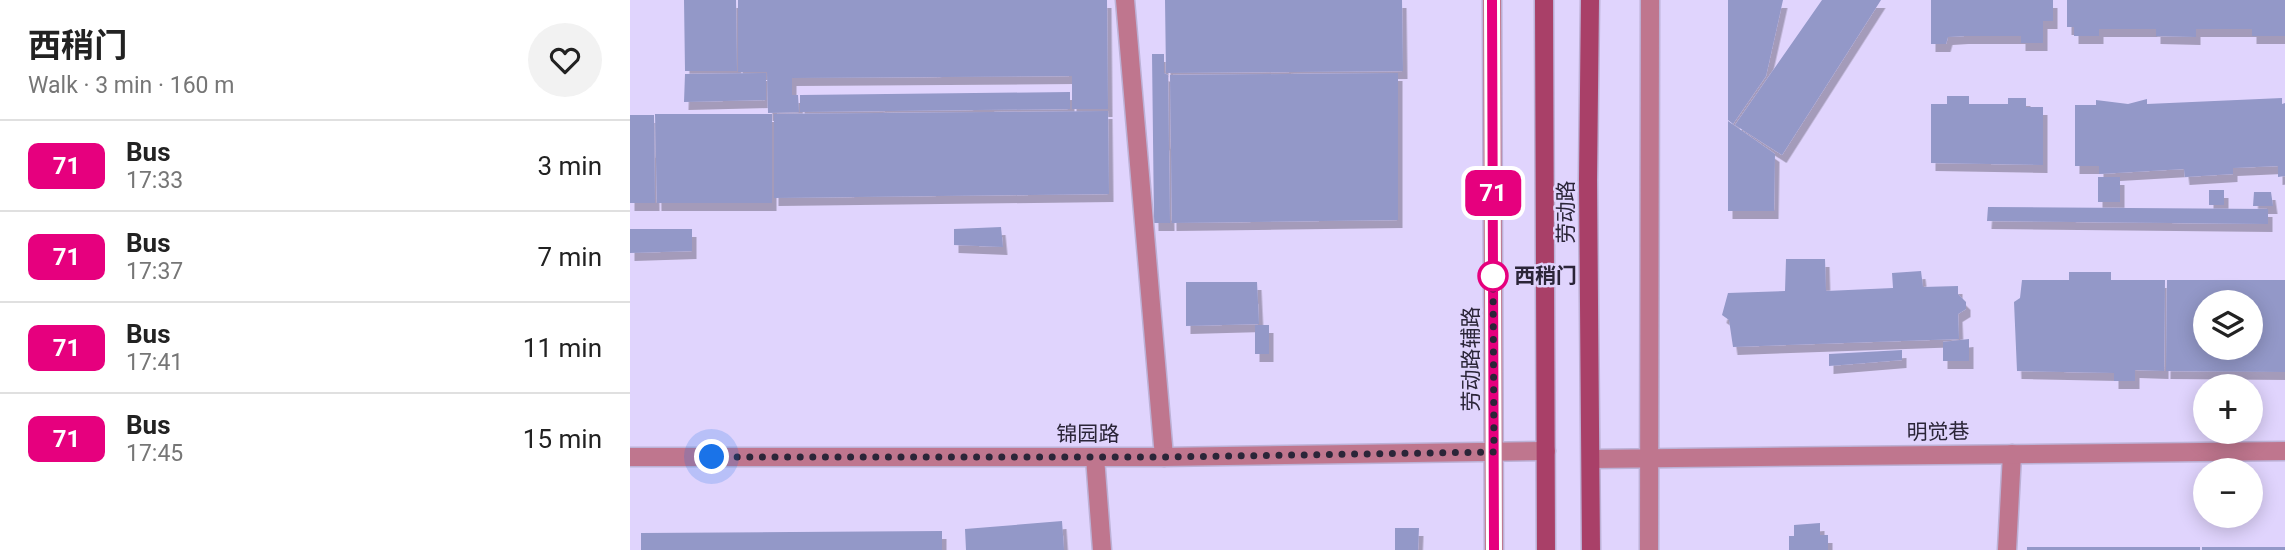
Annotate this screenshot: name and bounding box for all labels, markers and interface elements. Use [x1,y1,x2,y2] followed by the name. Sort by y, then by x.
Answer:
[528,23,602,97] button: heart
[28,26,127,65] text: 西稍门
[28,72,234,99] text: Walk · 3 min · 160 m
[126,137,171,167] text: Bus
[537,151,602,181] text: 3 min
[53,152,80,180] text: 71
[126,167,183,194] text: 17:33
[1462,170,1524,216] line badge: 71
[1479,179,1507,207] text: 71
[1554,181,1578,244] street label: 劳动路
[126,228,171,258] text: Bus
[537,242,602,272] text: 7 min
[53,243,80,271] text: 71
[126,258,183,285] text: 17:37
[1478,261,1508,291] marker: 西稍门
[1514,264,1577,288] place label: 西稍门
[2193,290,2263,528] map controls
[2193,290,2263,360] button: layers
[1459,307,1483,412] street label: 劳动路辅路
[126,319,171,349] text: Bus
[523,333,602,363] text: 11 min
[53,334,80,362] text: 71
[126,349,183,376] text: 17:41
[2193,374,2263,444] button: +
[126,410,171,440] text: Bus
[1906,419,1970,445] street label: 明觉巷
[1057,422,1120,446] street label: 锦园路
[523,424,602,454] text: 15 min
[53,425,80,453] text: 71
[694,439,729,474] your location
[126,440,183,467] text: 17:45
[2193,458,2263,528] button: −

